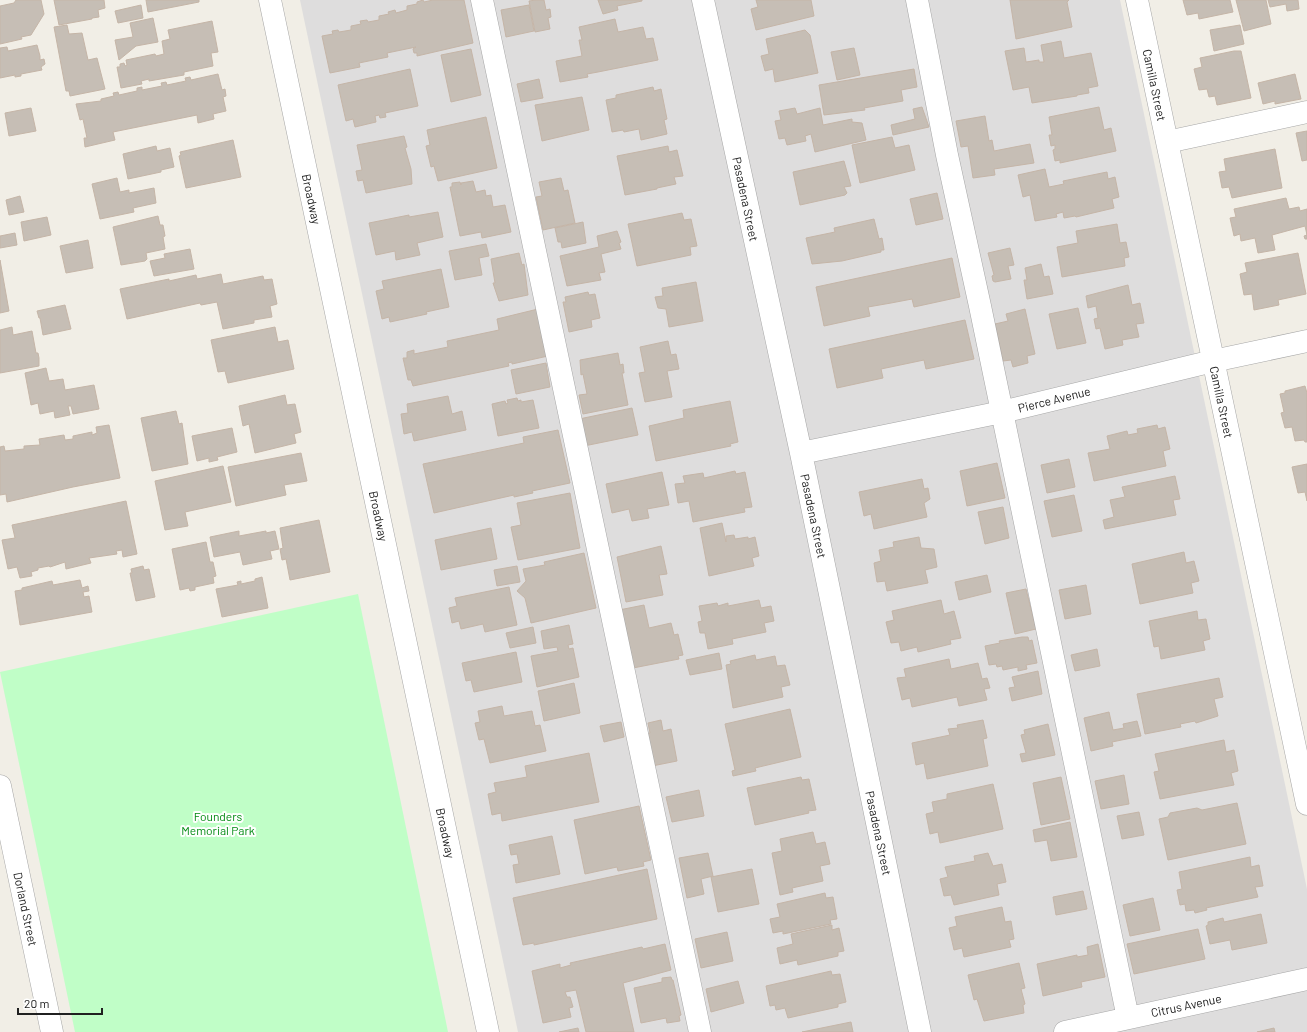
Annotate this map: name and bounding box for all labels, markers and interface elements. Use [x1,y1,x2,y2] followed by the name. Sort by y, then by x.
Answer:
[1141,48,1169,122] street label: Camilla Street
[730,156,762,242] street label: Pasadena Street
[300,173,324,226] street label: Broadway
[1208,365,1236,439] street label: Camilla Street
[1016,383,1092,415] street label: Pierce Avenue
[798,473,830,559] street label: Pasadena Street
[367,490,391,543] street label: Broadway
[863,790,895,876] street label: Pasadena Street
[434,807,458,860] street label: Broadway
[181,809,255,837] park label: Founders Memorial Park
[11,871,41,947] street label: Dorland Street
[18,990,102,1016] scale bar
[1149,991,1223,1019] street label: Citrus Avenue
[24,996,50,1010] text: 20 m

